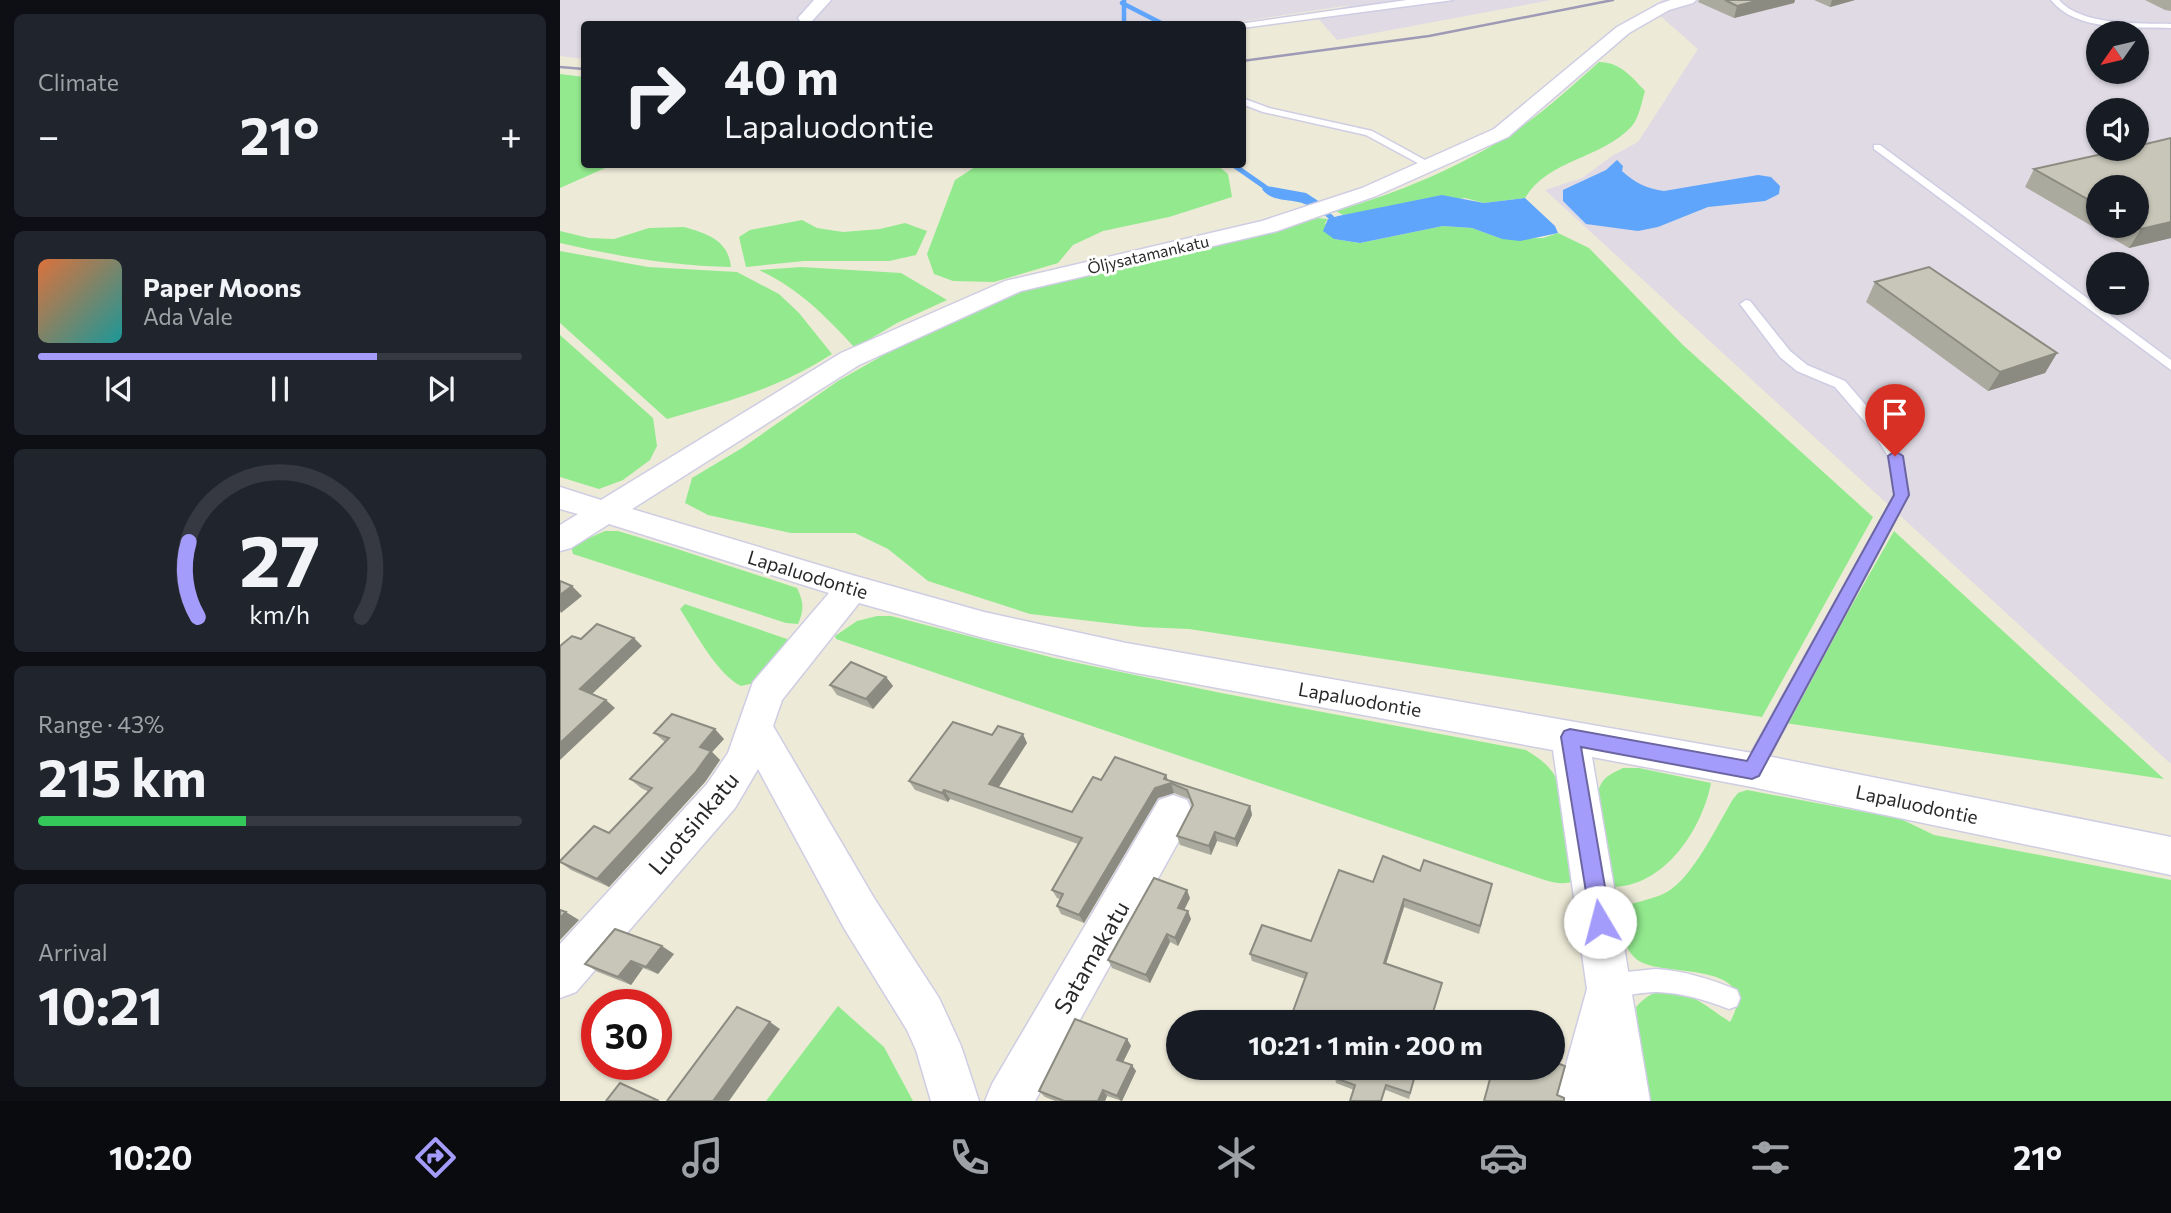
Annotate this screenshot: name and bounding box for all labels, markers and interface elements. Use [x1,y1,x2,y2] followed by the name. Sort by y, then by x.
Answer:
[2086,21,2149,84] north arrow
[2086,21,2149,315] map controls
[724,45,839,105] text: 40 m
[609,49,700,140] icon: right
[38,68,119,96] text: Climate
[2086,98,2149,161] button: sound
[240,102,319,166] text: 21°
[724,105,934,145] text: Lapaluodontie
[38,111,60,158] text: −
[500,111,522,158] text: +
[2086,175,2149,238] button: +
[1085,231,1211,277] street label: Öljysatamankatu
[2086,252,2149,315] button: −
[143,271,301,302] text: Paper Moons
[143,302,233,330] text: Ada Vale
[100,370,138,408] icon: previous
[261,370,299,408] icon: pause
[422,370,460,408] icon: next
[1865,384,1925,456] pin
[1876,395,1914,433] icon: arrive
[240,513,320,602] text: 27
[745,545,871,603] street label: Lapaluodontie
[250,598,310,628] text: km/h
[1297,677,1423,721] street label: Lapaluodontie
[38,710,164,738] text: Range · 43%
[38,744,207,808] text: 215 km
[642,766,744,880] street label: Luotsinkatu
[1854,780,1980,828] street label: Lapaluodontie
[1563,885,1637,959] position arrow
[1047,896,1135,1018] street label: Satamakatu
[38,938,108,966] text: Arrival
[38,972,163,1036] text: 10:21
[581,989,672,1080] speed limit sign: 30
[1248,1029,1483,1060] text: 10:21 · 1 min · 200 m
[411,1133,460,1182] icon: directions
[678,1133,727,1182] icon: music
[945,1133,994,1182] icon: phone
[1212,1133,1261,1182] icon: climate
[1479,1133,1528,1182] icon: car
[1746,1133,1795,1182] icon: filters
[109,1137,193,1177] text: 10:20
[2013,1137,2062,1177] text: 21°

